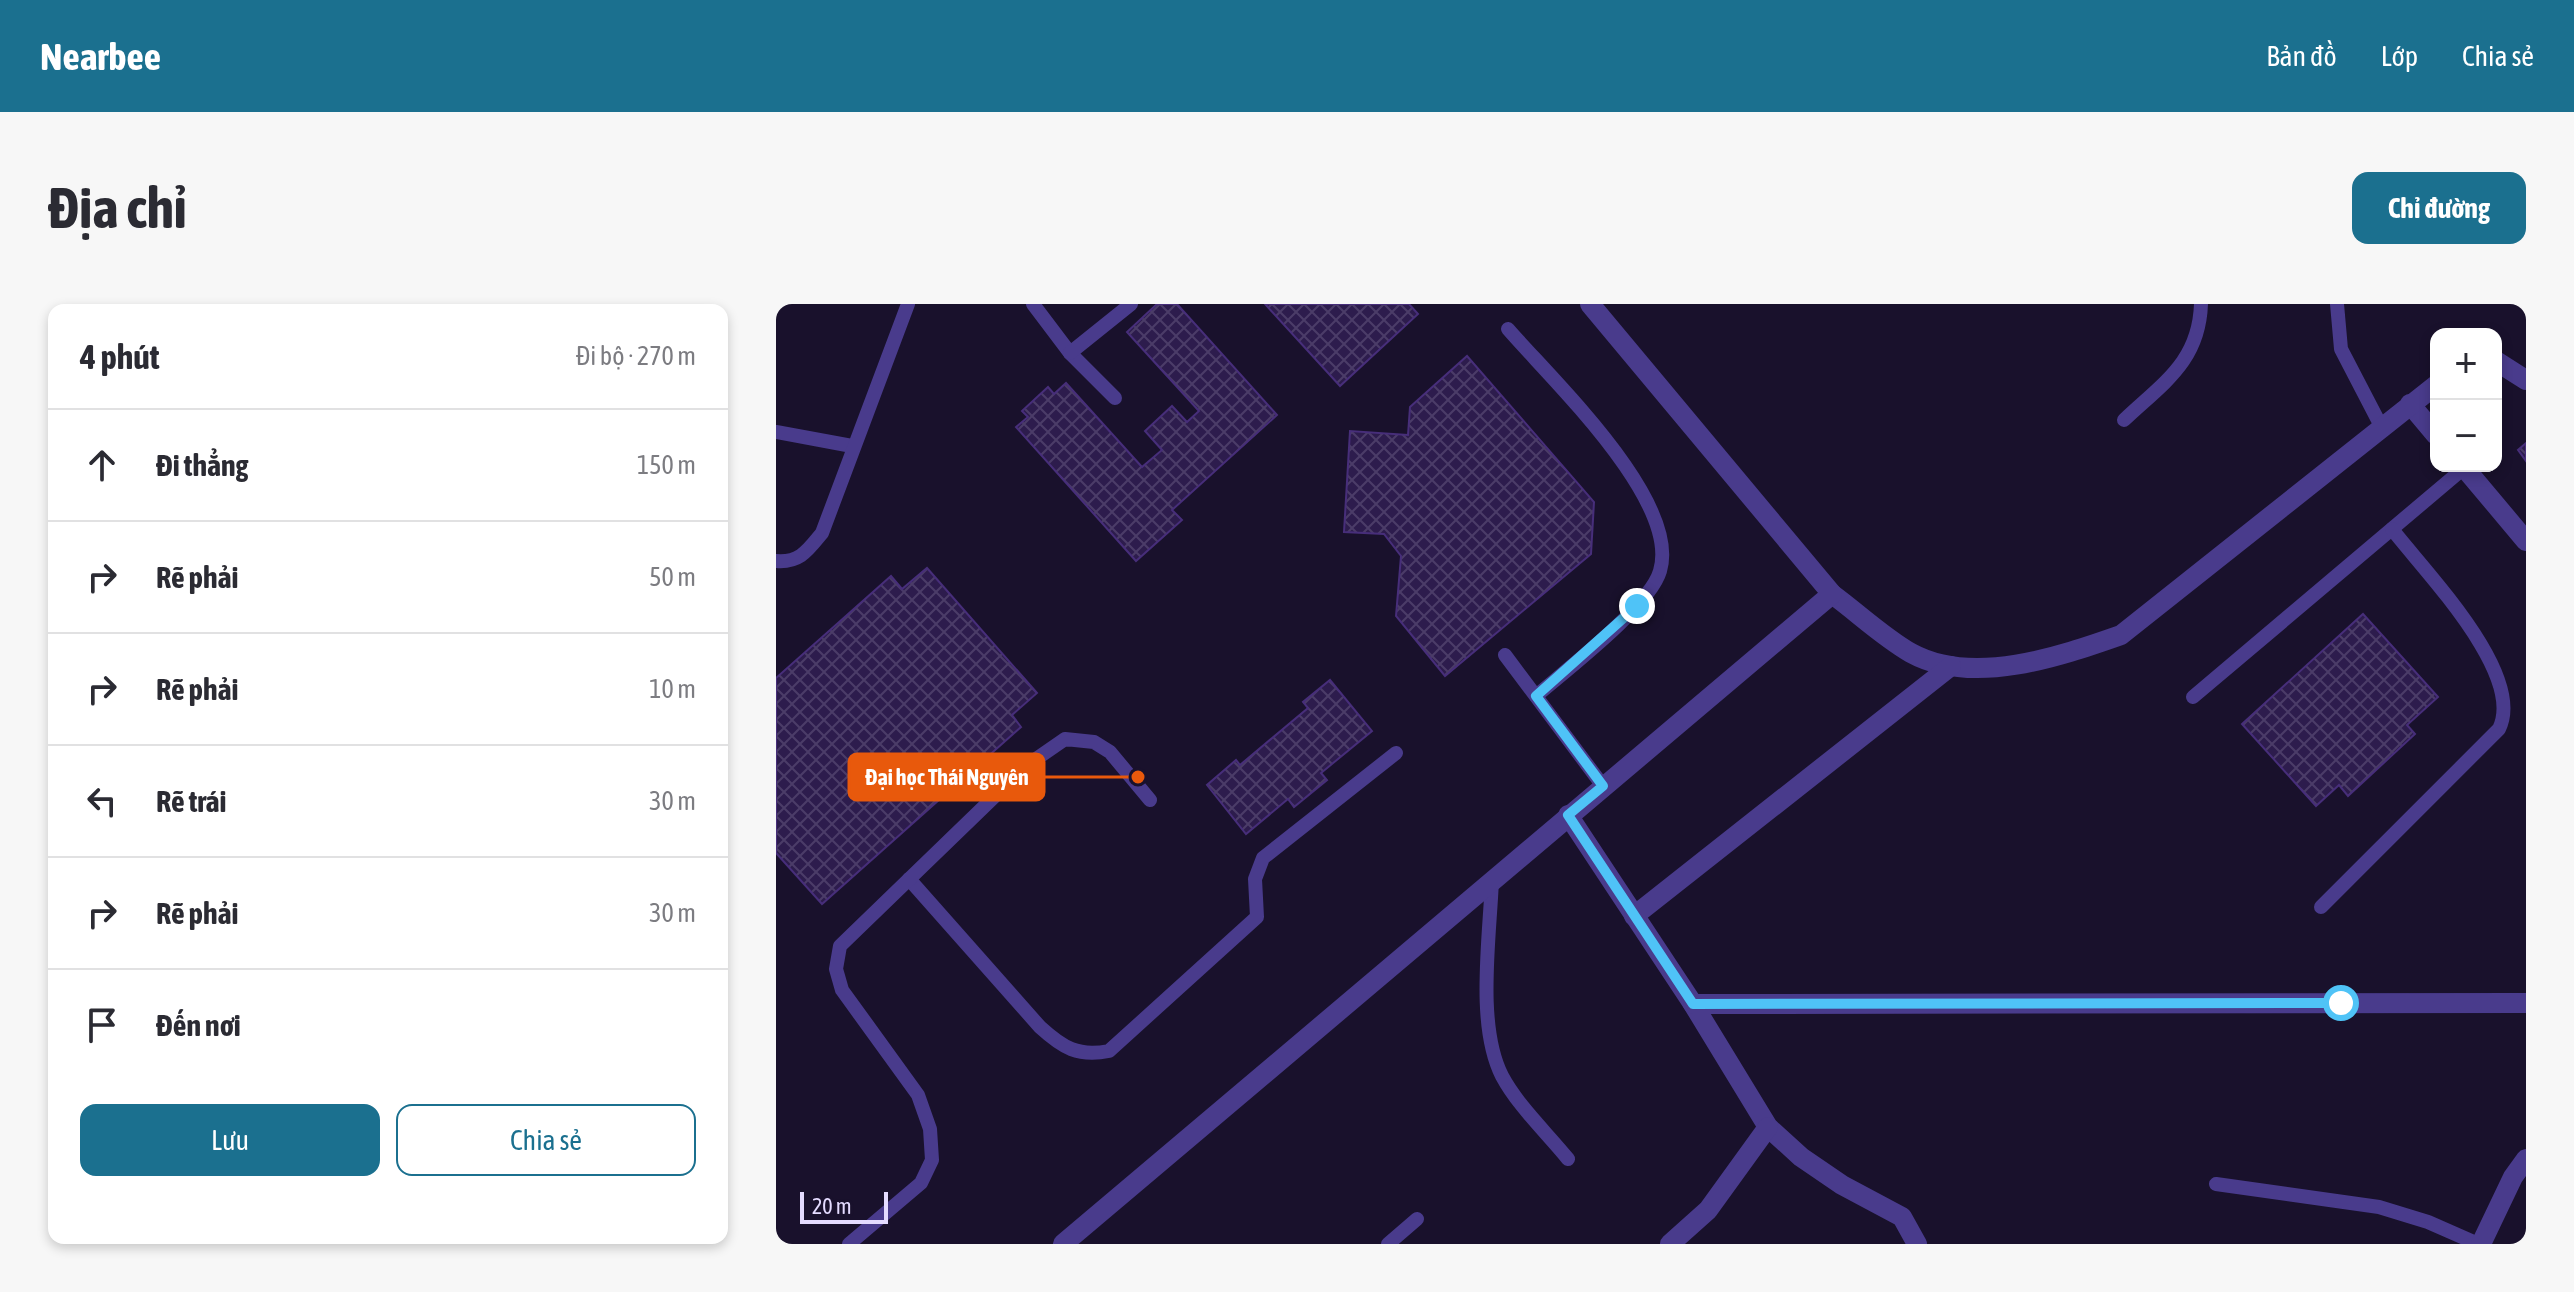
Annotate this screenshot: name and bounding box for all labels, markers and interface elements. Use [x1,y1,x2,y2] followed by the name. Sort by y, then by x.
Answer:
[40,35,161,78] text: Nearbee
[2266,40,2337,72] text: Bản đồ
[2381,40,2418,72] text: Lớp
[2462,40,2534,72] text: Chia sẻ
[2352,172,2526,244] button: Chỉ đường
[48,176,187,240] text: Địa chỉ
[2430,328,2502,472] map controls
[2430,328,2502,400] button: +
[80,337,159,376] text: 4 phút
[576,341,696,371] text: Đi bộ · 270 m
[2430,400,2502,472] button: −
[80,443,124,487] icon: ahead
[156,448,248,482] text: Đi thẳng
[637,450,696,480] text: 150 m
[80,555,124,599] icon: right
[156,560,238,594] text: Rẽ phải
[649,562,696,592] text: 50 m
[1619,588,1655,624] route end
[80,667,124,711] icon: right
[156,672,238,706] text: Rẽ phải
[649,674,696,704] text: 10 m
[849,754,1044,800] callout: Đại học Thái Nguyên
[865,764,1029,790] text: Đại học Thái Nguyên
[80,779,124,823] icon: left
[156,784,226,818] text: Rẽ trái
[649,786,696,816] text: 30 m
[80,891,124,935] icon: right
[156,896,238,930] text: Rẽ phải
[649,898,696,928] text: 30 m
[2323,985,2359,1021] route start
[80,1003,124,1047] icon: arrive
[156,1008,241,1042] text: Đến nơi
[80,1104,380,1176] button: Lưu
[396,1104,696,1176] button: Chia sẻ
[800,1188,888,1224] scale bar
[812,1193,852,1219] text: 20 m

